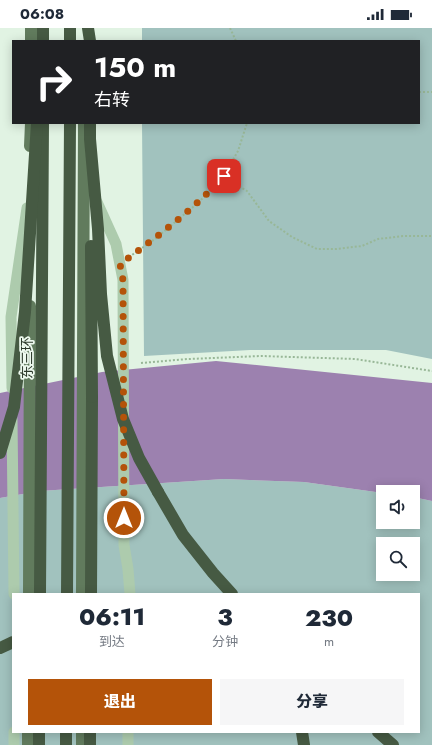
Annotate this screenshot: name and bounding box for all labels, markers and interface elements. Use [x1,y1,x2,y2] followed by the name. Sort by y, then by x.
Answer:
[20,3,64,25] text: 06:08
[94,47,176,88] text: 150 m
[28,56,80,108] icon: right
[94,87,130,113] text: 右转
[207,159,241,193] pin
[213,165,235,187] icon: arrive
[17,337,37,379] street label: 东三环
[376,485,420,581] map controls
[376,485,420,529] button: sound
[103,497,145,539] position arrow
[376,537,420,581] button: search
[79,599,145,634] text: 06:11
[217,599,233,634] text: 3
[305,600,353,635] text: 230
[99,632,125,651] text: 到达
[212,632,238,651] text: 分钟
[324,632,334,651] text: m
[28,679,212,725] button: 退出
[220,679,404,725] button: 分享

